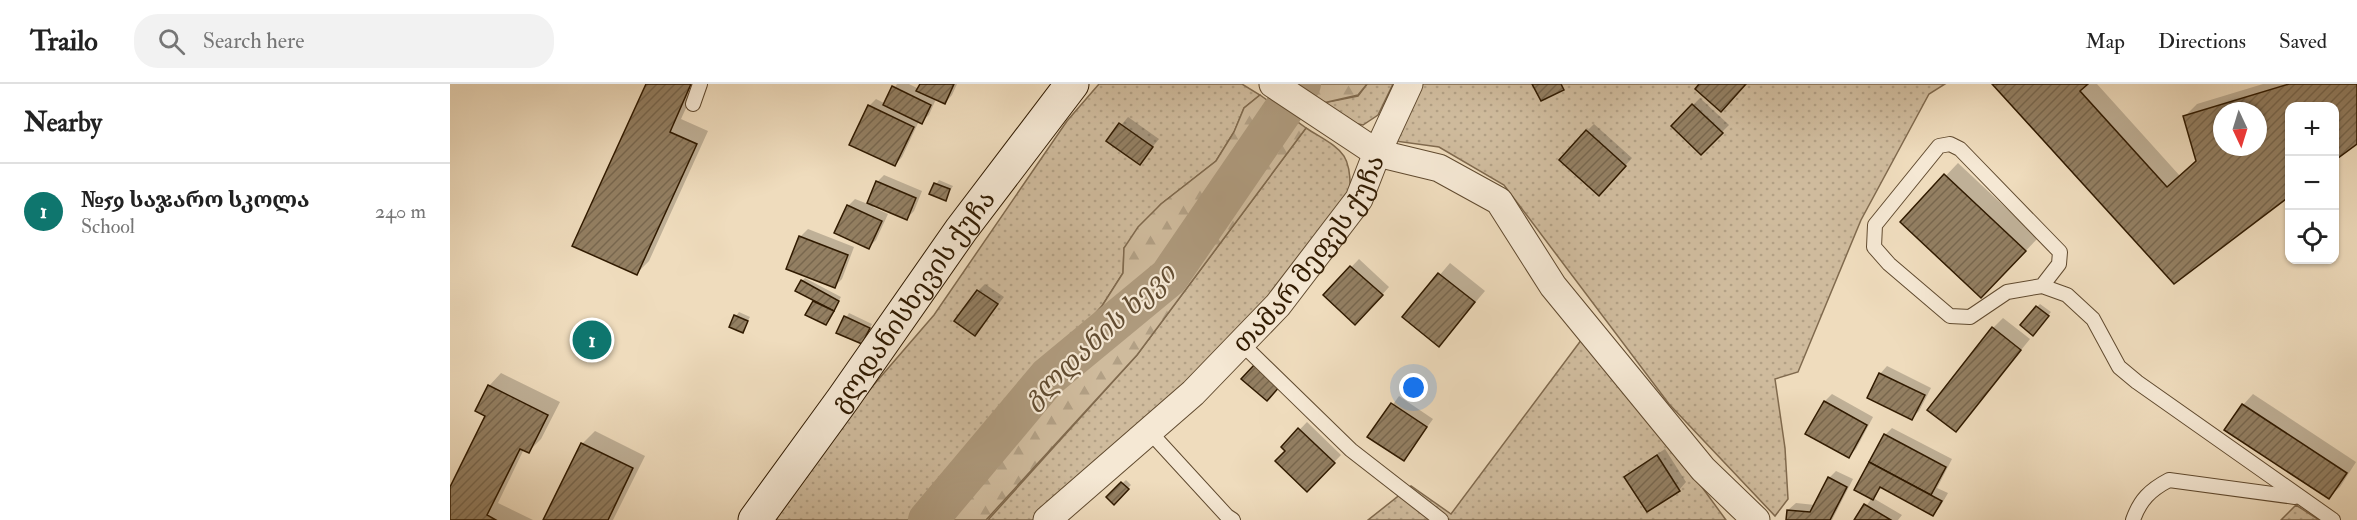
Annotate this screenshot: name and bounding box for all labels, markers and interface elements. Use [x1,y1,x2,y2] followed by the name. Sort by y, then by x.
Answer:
[134,14,554,68] search box
[30,24,98,59] text: Trailo
[155,25,188,58] icon: search
[203,27,304,55] text: Search here
[2085,28,2125,55] text: Map
[2158,28,2246,55] text: Directions
[2279,28,2327,55] text: Saved
[2213,102,2267,156] north arrow
[2285,102,2339,264] map controls
[2285,102,2339,156] button: +
[24,107,102,139] text: Nearby
[1226,150,1392,360] street label: თამარ მეფეს ქუჩა
[2285,156,2339,210] button: −
[824,184,1003,418] street label: გლდანისხევის ქუჩა
[81,186,309,214] text: №59 საჯარო სკოლა
[40,199,47,224] text: 1
[375,199,426,224] text: 240 m
[2285,210,2339,264] button: locate
[81,214,135,239] text: School
[1016,256,1184,415] water label: გლდანის ხევი
[572,318,612,362] pin: 1
[1399,373,1428,402] your location

